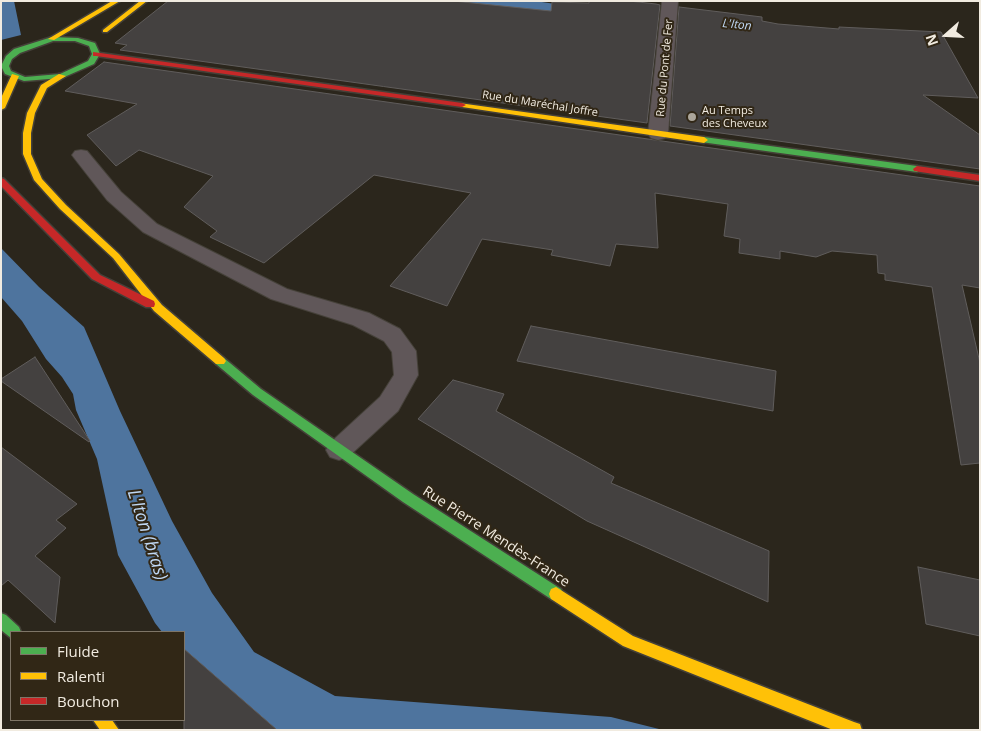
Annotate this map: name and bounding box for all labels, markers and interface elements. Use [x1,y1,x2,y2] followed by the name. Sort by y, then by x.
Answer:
[921,10,971,60] north arrow
[722,16,752,34] water label: L'Iton
[654,19,676,117] street label: Rue du Pont de Fer
[921,32,942,49] text: N
[481,88,599,120] street label: Rue du Maréchal Joffre
[702,104,767,130] place label: Au Temps des Cheveux
[686,111,698,123] marker: Au Temps des Cheveux
[419,483,573,591] street label: Rue Pierre Mendès-France
[122,487,172,583] water label: L'Iton (bras)
[10,631,185,721] legend
[57,641,99,661] text: Fluide
[57,666,105,686] text: Ralenti
[57,691,120,711] text: Bouchon

